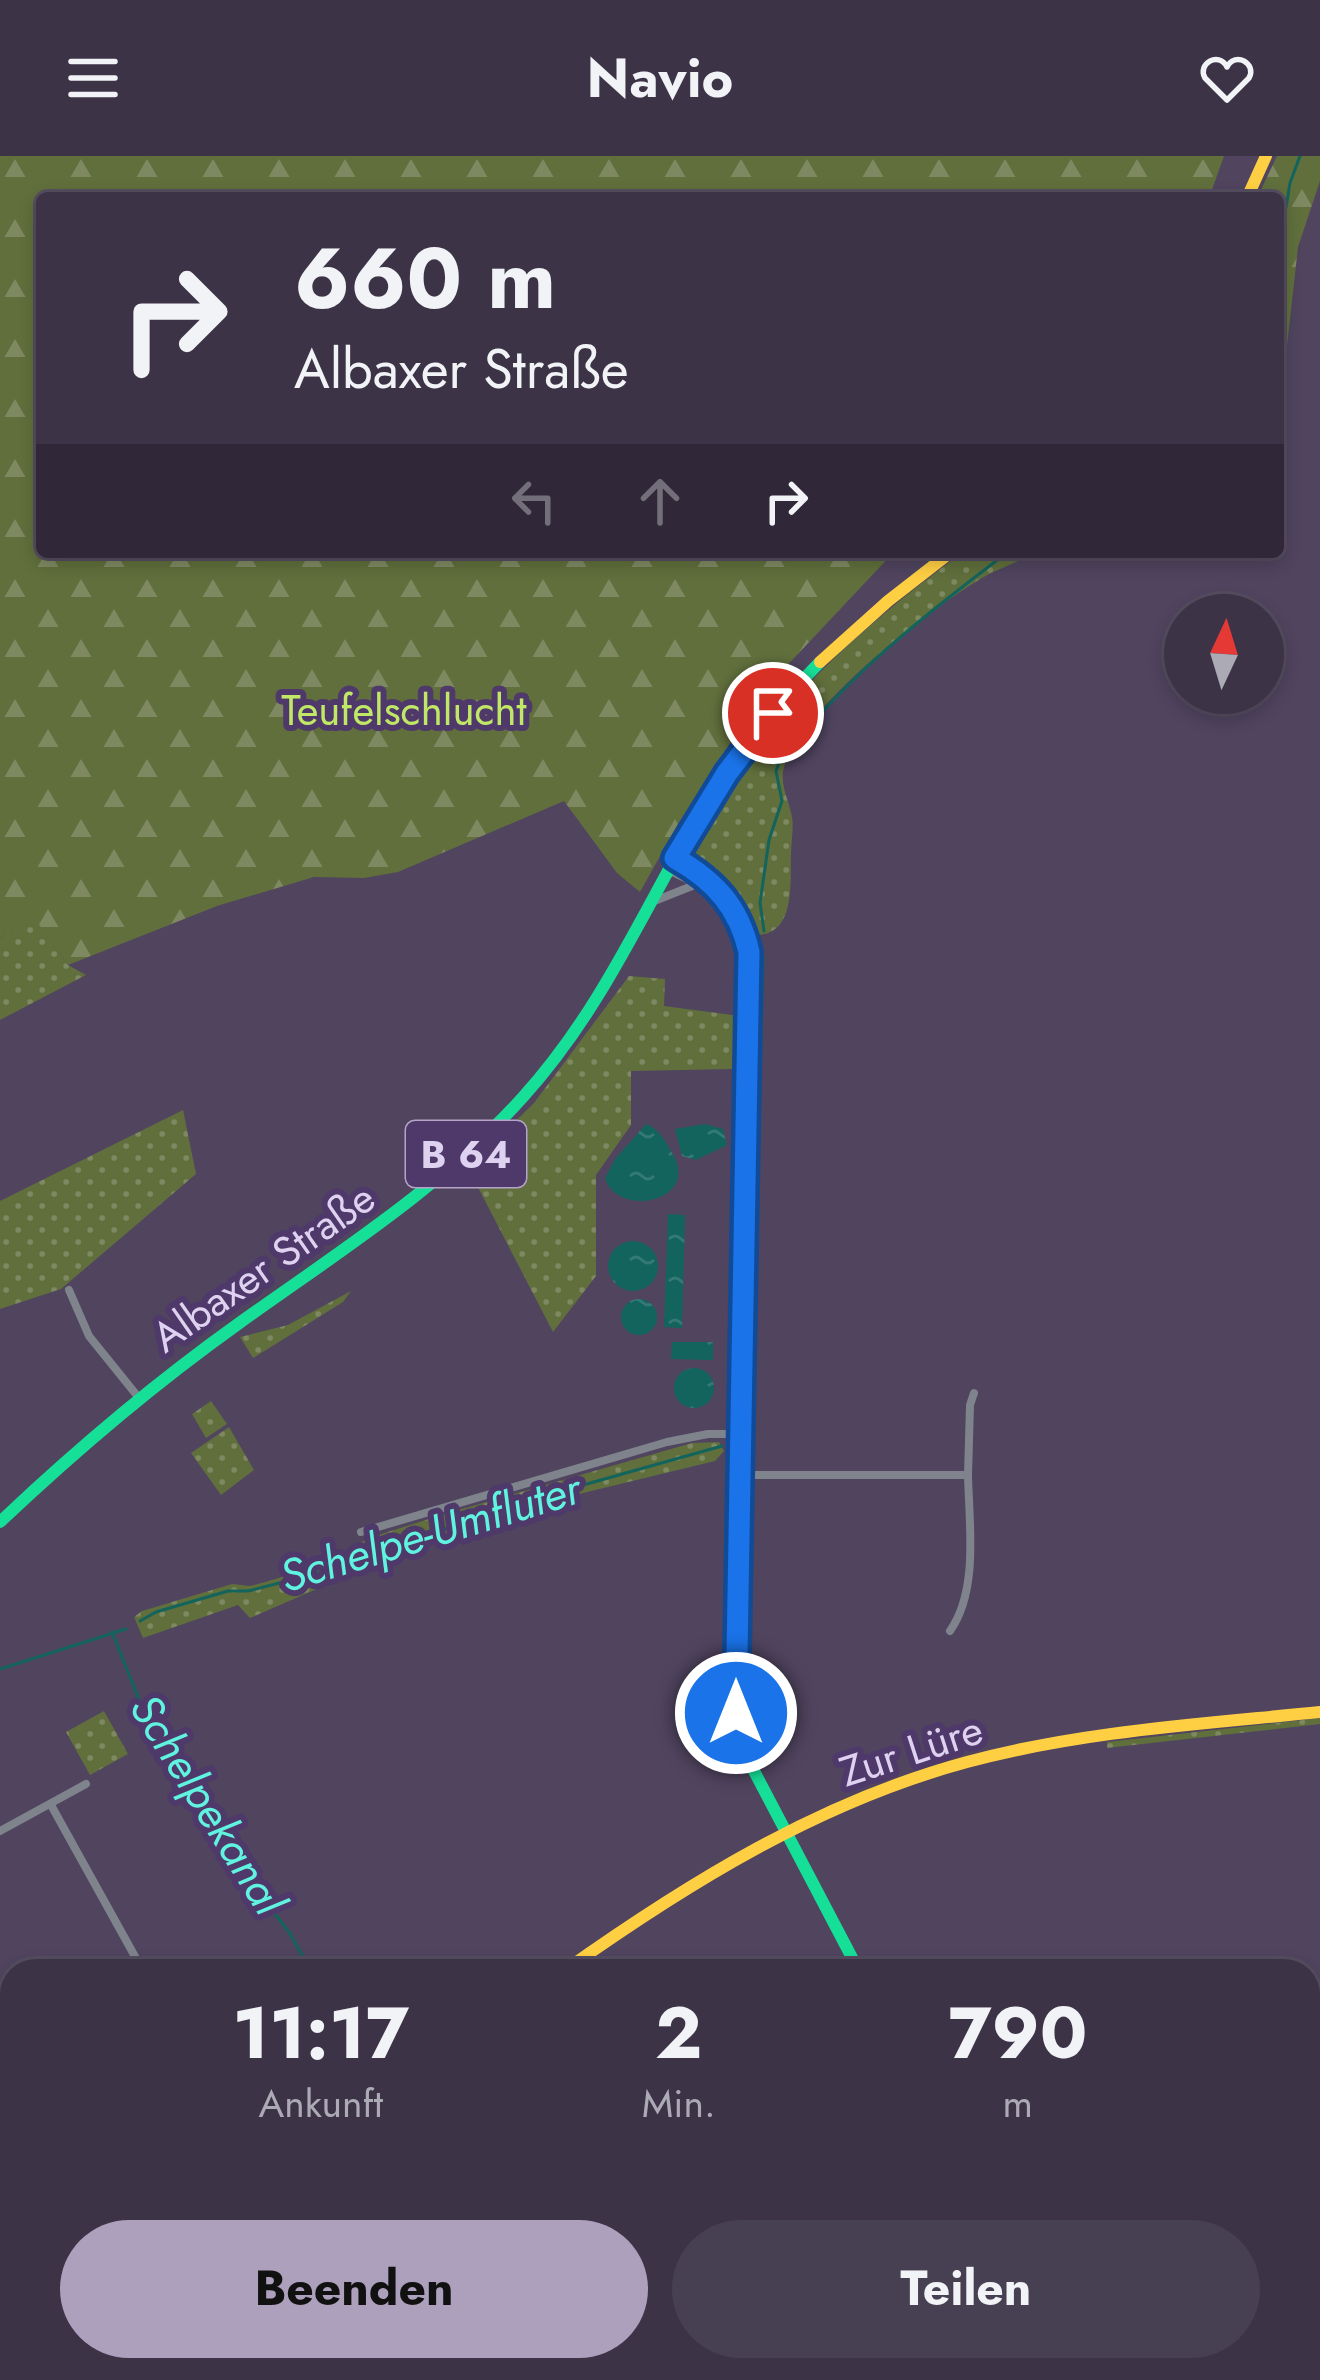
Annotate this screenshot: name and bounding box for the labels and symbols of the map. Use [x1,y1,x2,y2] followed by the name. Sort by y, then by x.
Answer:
[1164,594,1284,714] north arrow
[722,662,824,764] pin
[281,680,527,741] park label: Teufelschlucht
[406,1121,526,1187] road number: B 64
[139,1168,387,1367] street label: Albaxer Straße
[272,1455,591,1609] water label: Schelpe-Umfluter
[673,1650,799,1776] position arrow
[114,1681,302,1929] water label: Schelpekanal
[832,1699,991,1802] street label: Zur Lüre

